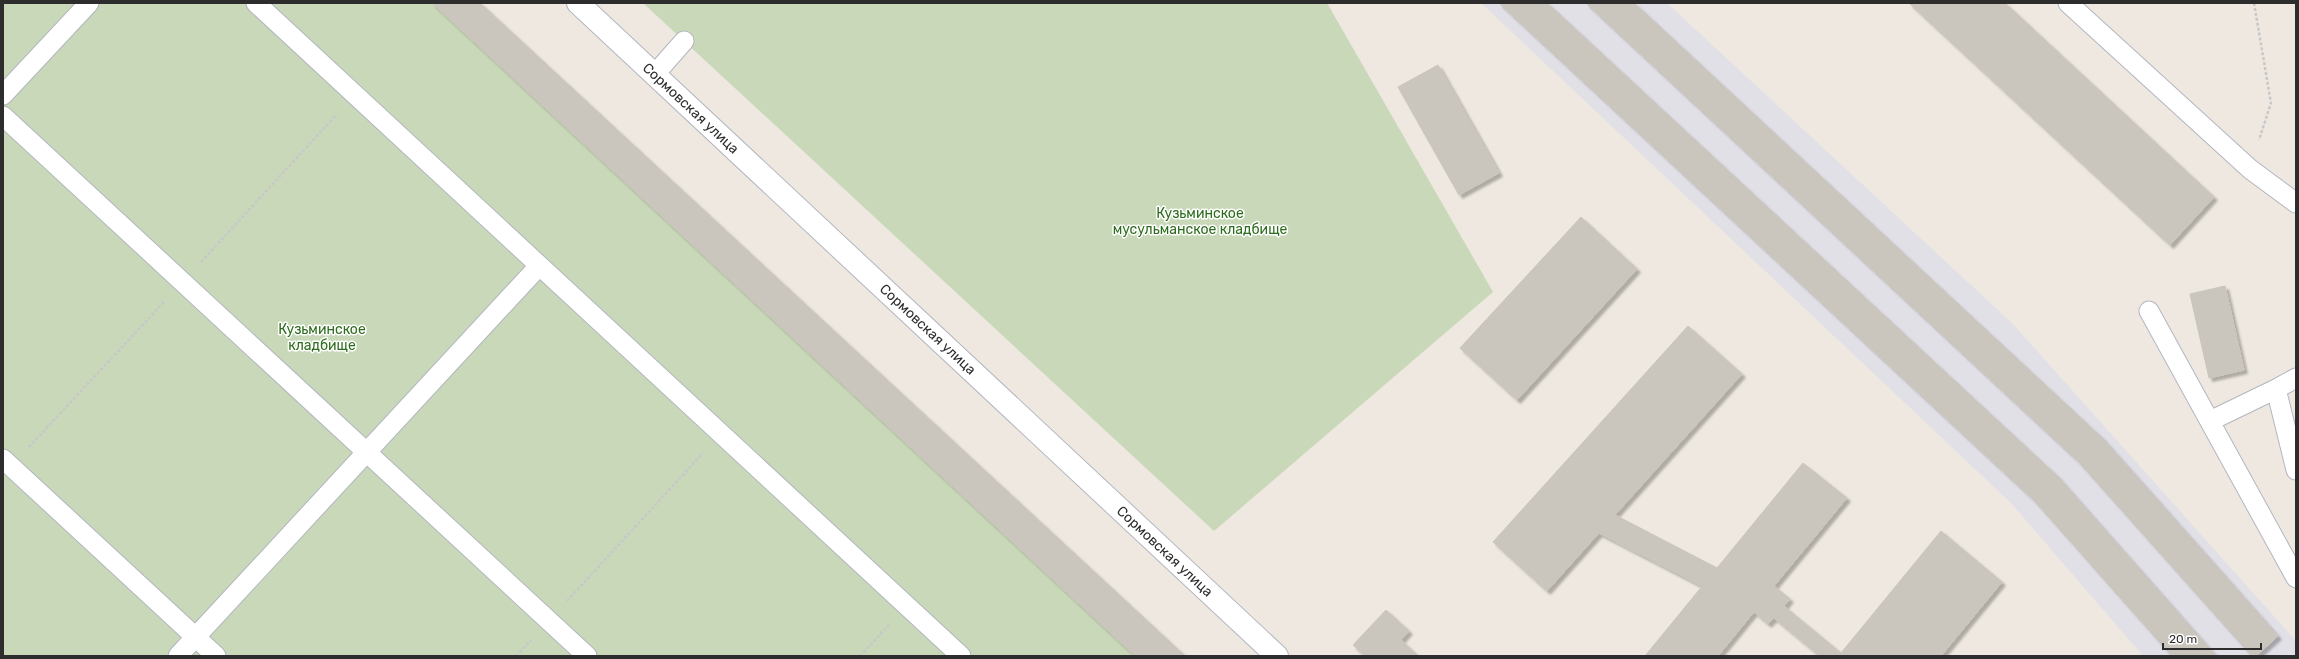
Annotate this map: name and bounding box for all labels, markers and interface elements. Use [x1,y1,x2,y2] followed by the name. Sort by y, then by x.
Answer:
[639,59,742,157] street label: Сормовская улица
[1113,205,1288,238] park label: Кузьминское мусульманское кладбище
[876,280,979,378] street label: Сормовская улица
[278,321,366,354] park label: Кузьминское кладбище
[1113,502,1216,600] street label: Сормовская улица
[2163,625,2261,651] scale bar
[2169,632,2197,646] text: 20 m

